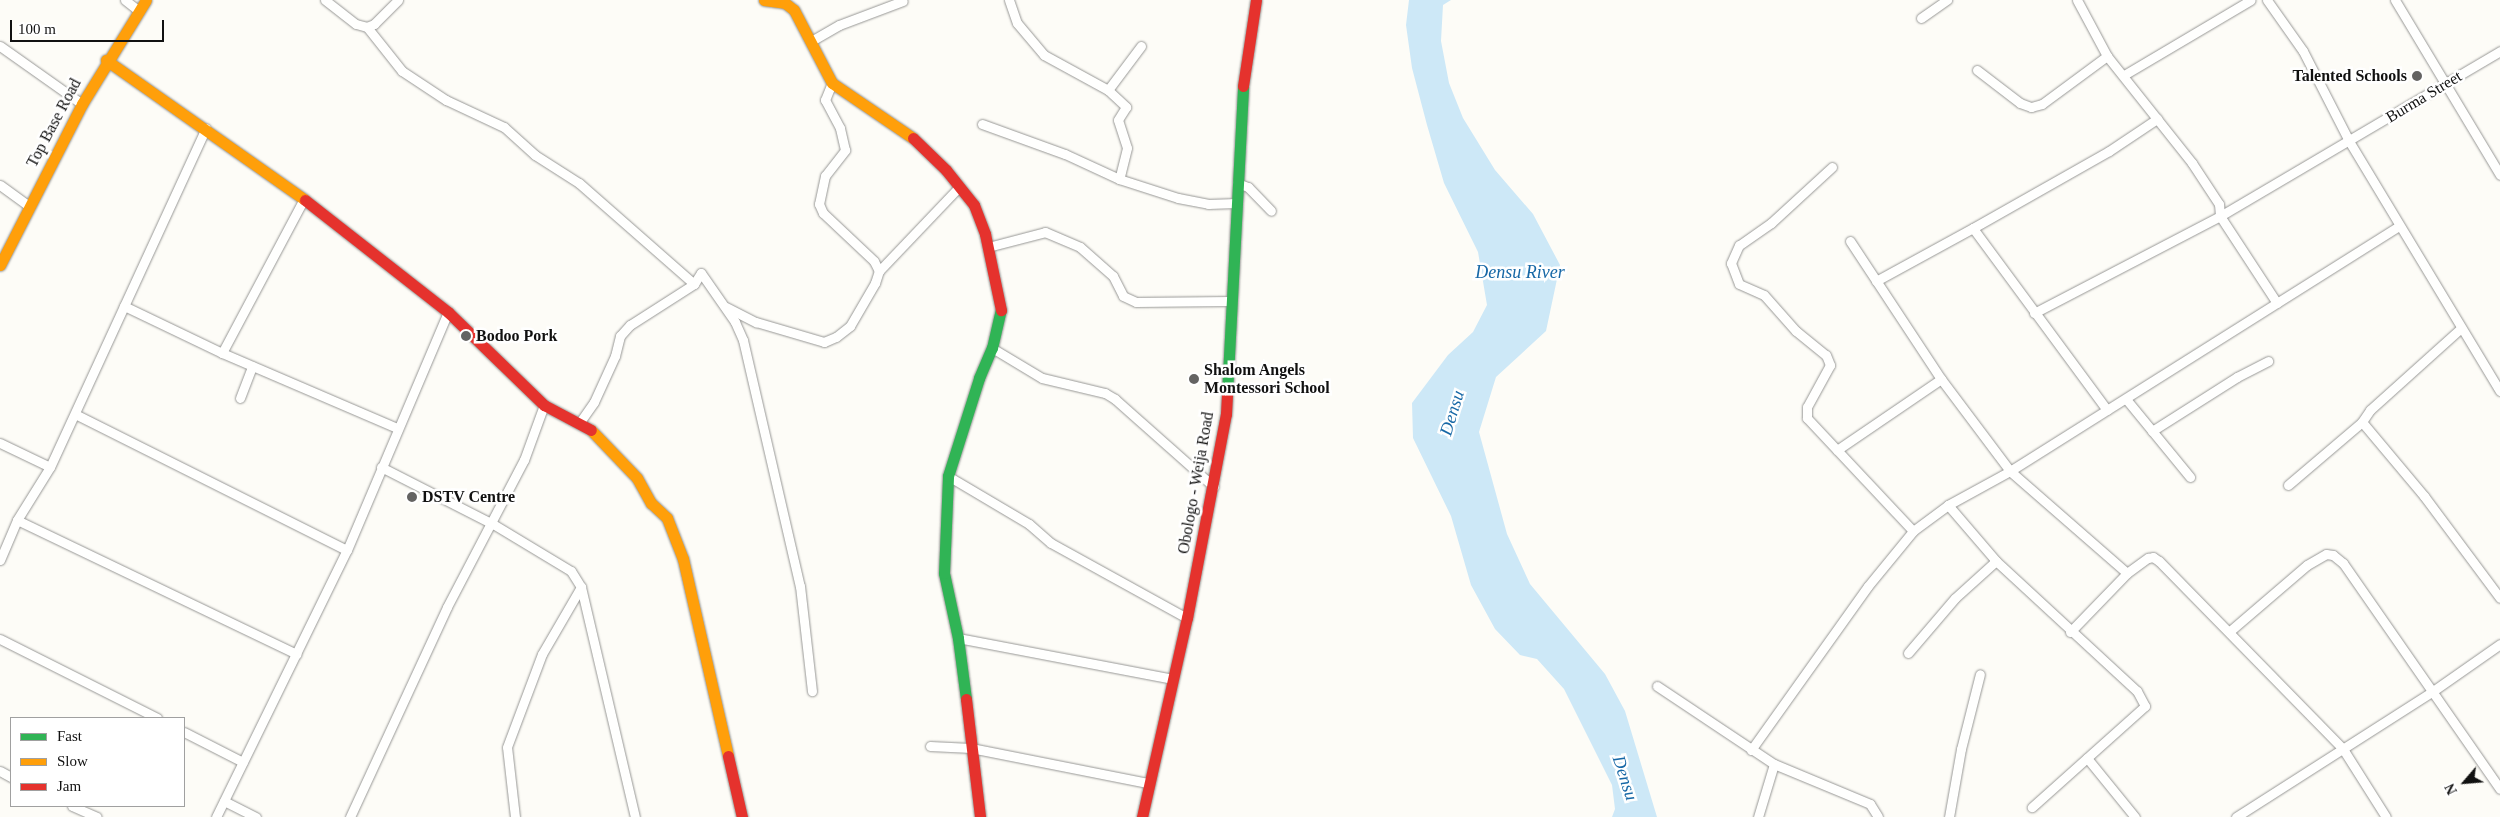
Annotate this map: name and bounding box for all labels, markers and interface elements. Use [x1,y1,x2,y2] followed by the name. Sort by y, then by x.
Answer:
[12,10,166,42] scale bar
[18,21,56,37] text: 100 m
[2292,66,2407,86] place label: Talented Schools
[2383,67,2465,127] street label: Burma Street
[2411,70,2423,82] marker: Talented Schools
[23,75,85,171] street label: Top Base Road
[1475,261,1565,283] water label: Densu River
[476,326,557,346] place label: Bodoo Pork
[460,330,472,342] marker: Bodoo Pork
[1204,360,1330,398] place label: Shalom Angels Montessori School
[1188,373,1200,385] marker: Shalom Angels Montessori School
[1435,388,1469,438] water label: Densu
[1174,410,1218,556] street label: Obologo - Weija Road
[422,487,515,507] place label: DSTV Centre
[406,491,418,503] marker: DSTV Centre
[10,717,185,807] legend
[57,728,82,744] text: Fast
[57,753,88,769] text: Slow
[1608,753,1642,803] water label: Densu
[2440,757,2490,807] north arrow
[57,778,81,794] text: Jam
[2442,781,2460,797] text: N

